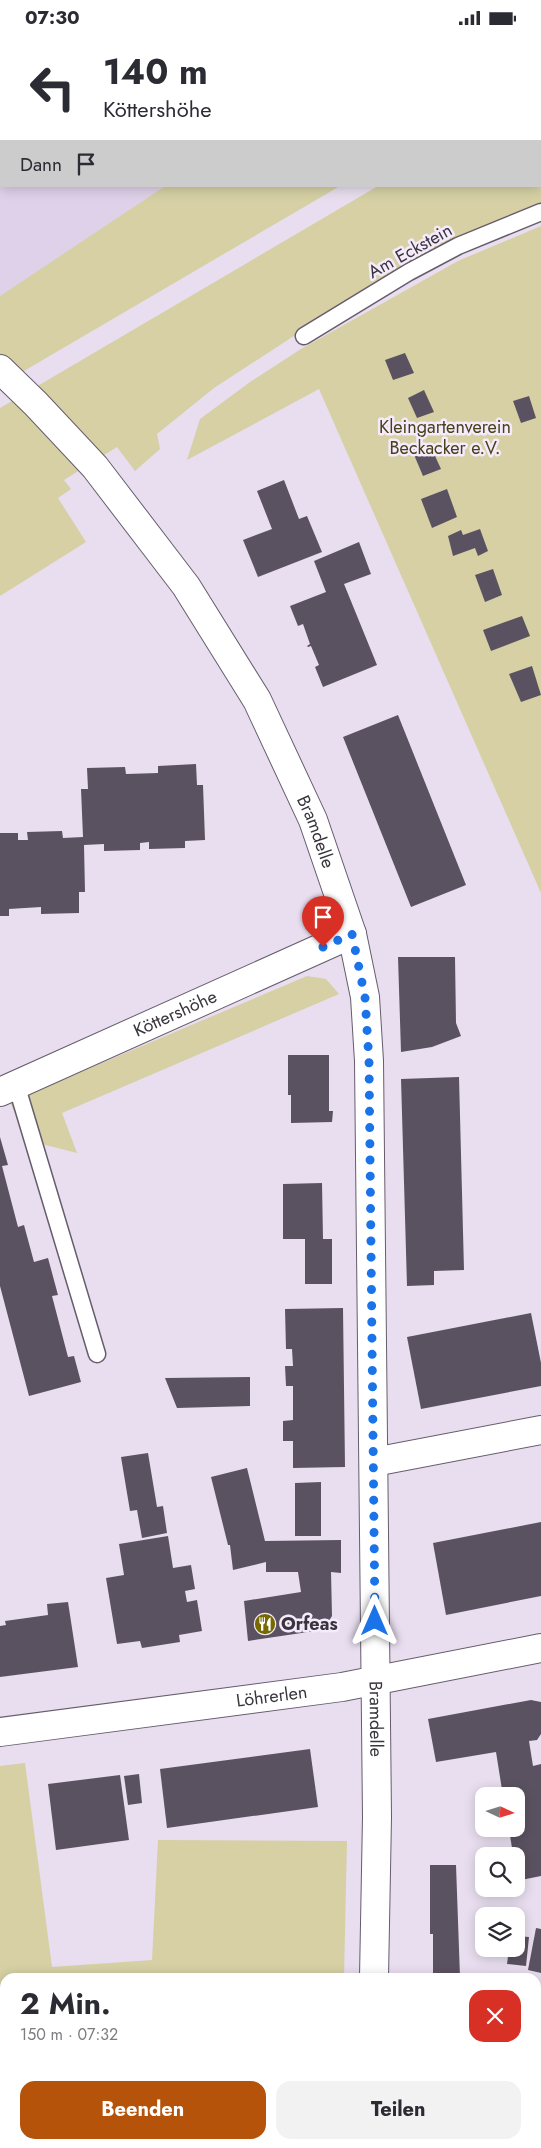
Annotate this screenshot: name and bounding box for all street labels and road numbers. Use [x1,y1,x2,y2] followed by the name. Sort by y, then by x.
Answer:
[363,217,457,285] street label: Am Eckstein
[290,791,341,871] street label: Bramdelle
[129,983,221,1043] street label: Köttershöhe
[234,1679,309,1714] street label: Löhrerlen
[363,1681,389,1757] street label: Bramdelle

